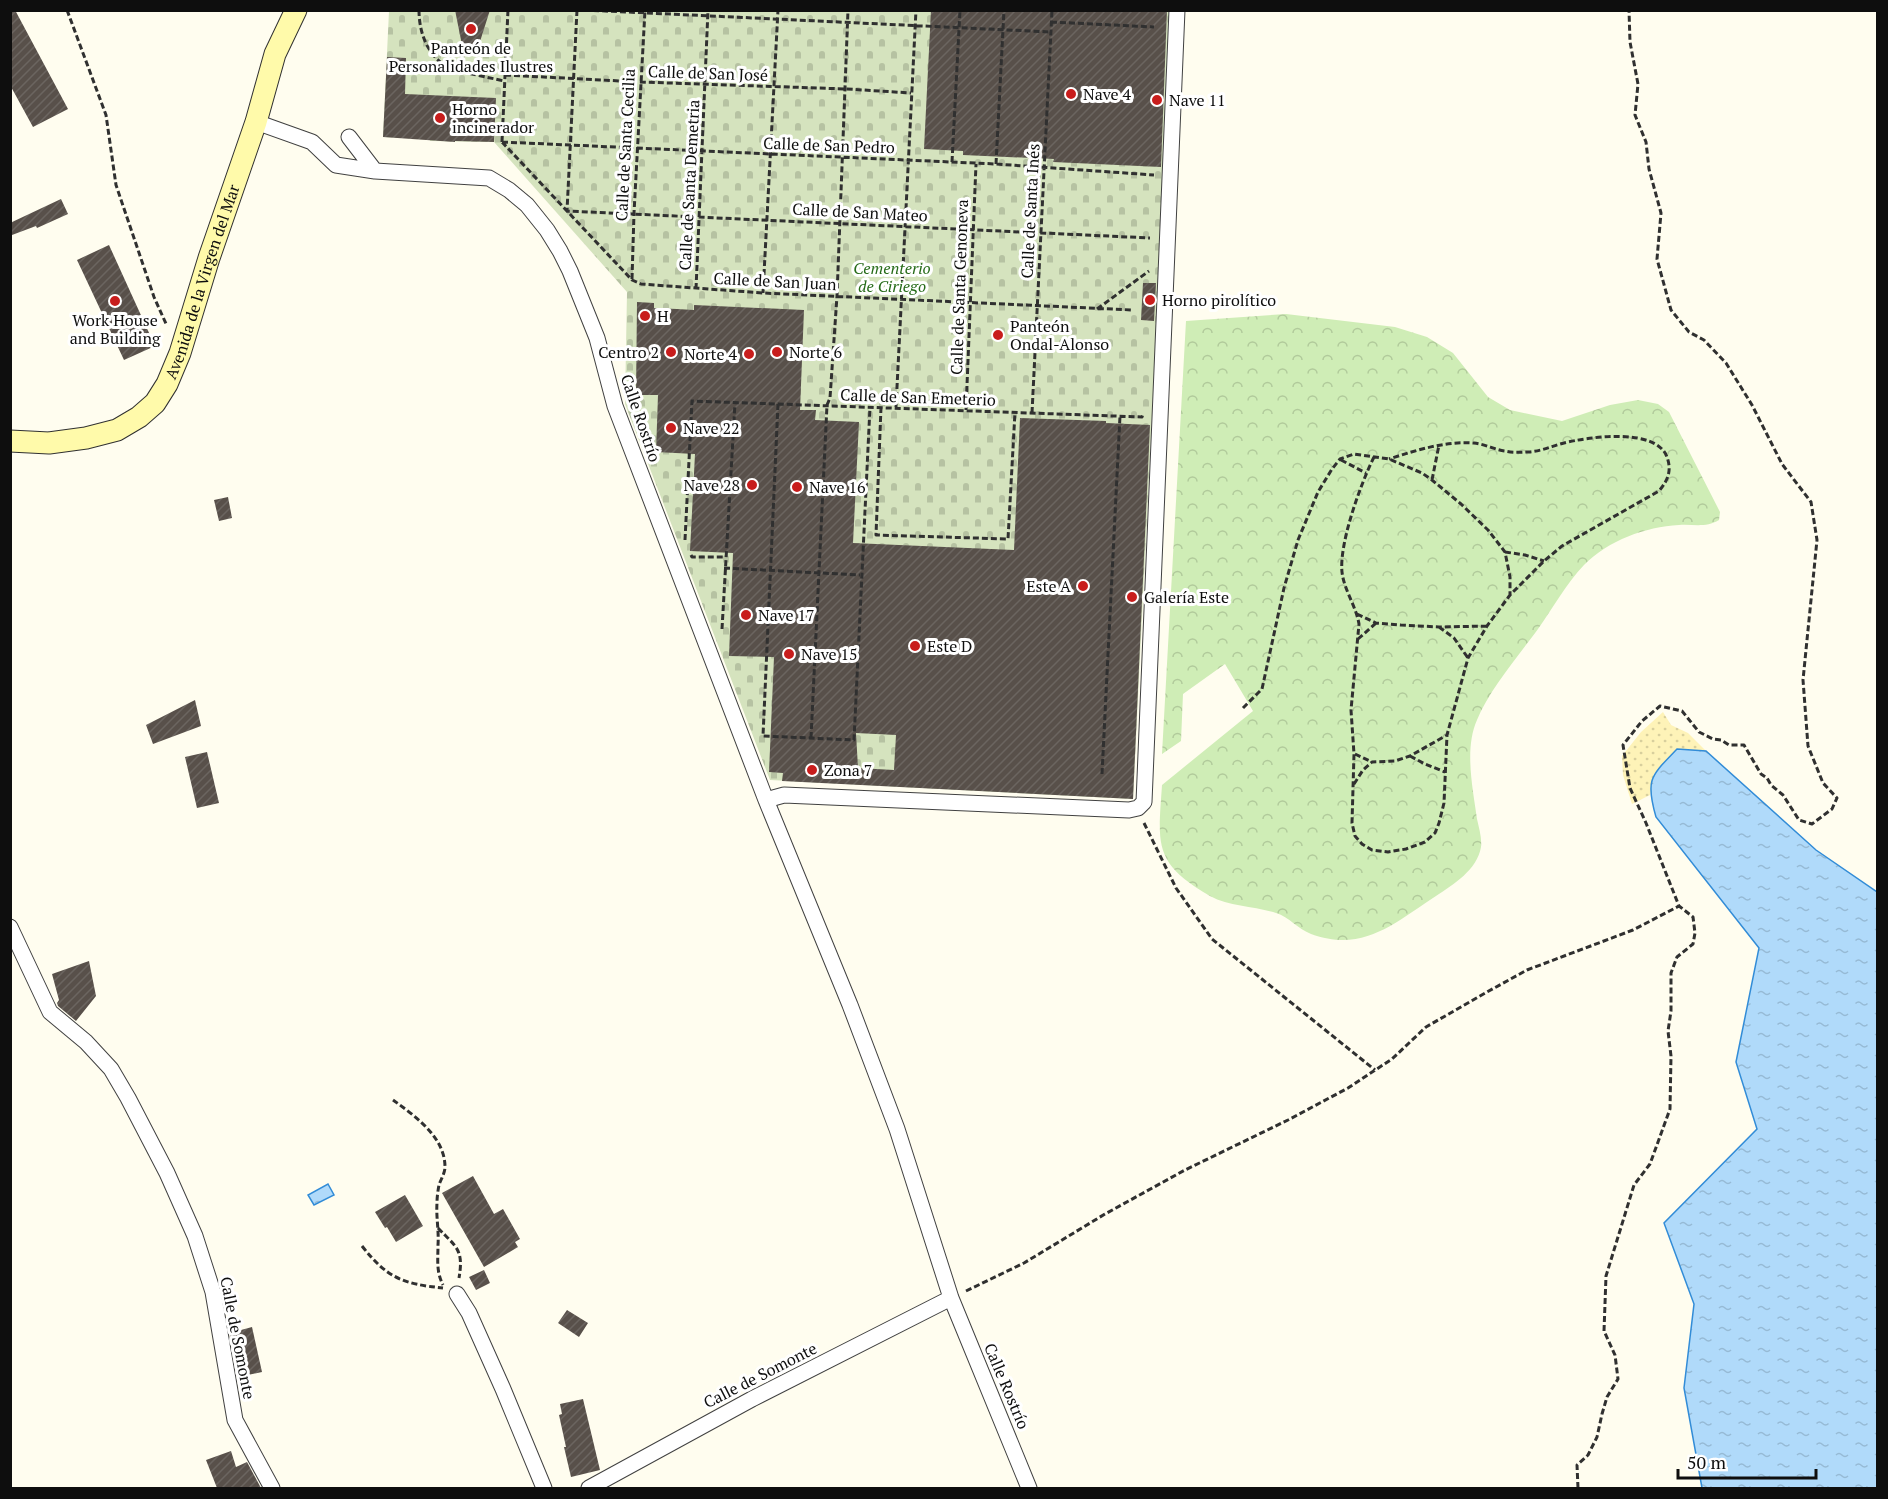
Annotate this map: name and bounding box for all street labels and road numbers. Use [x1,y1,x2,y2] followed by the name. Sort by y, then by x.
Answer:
[648,60,768,86] street label: Calle de San José
[610,68,640,222] street label: Calle de Santa Cecilia
[674,99,704,271] street label: Calle de Santa Demetria
[763,132,895,158] street label: Calle de San Pedro
[1015,143,1045,279] street label: Calle de Santa Inés
[159,181,245,382] street label: Avenida de la Virgen del Mar
[792,197,928,227] street label: Calle de San Mateo
[945,199,973,375] street label: Calle de Santa Genoneva
[713,267,838,295] street label: Calle de San Juan
[616,371,666,465] street label: Calle Rostrío
[840,383,996,411] street label: Calle de San Emeterio
[215,1275,261,1401] street label: Calle de Somonte
[700,1337,820,1413] street label: Calle de Somonte
[979,1340,1035,1432] street label: Calle Rostrío

